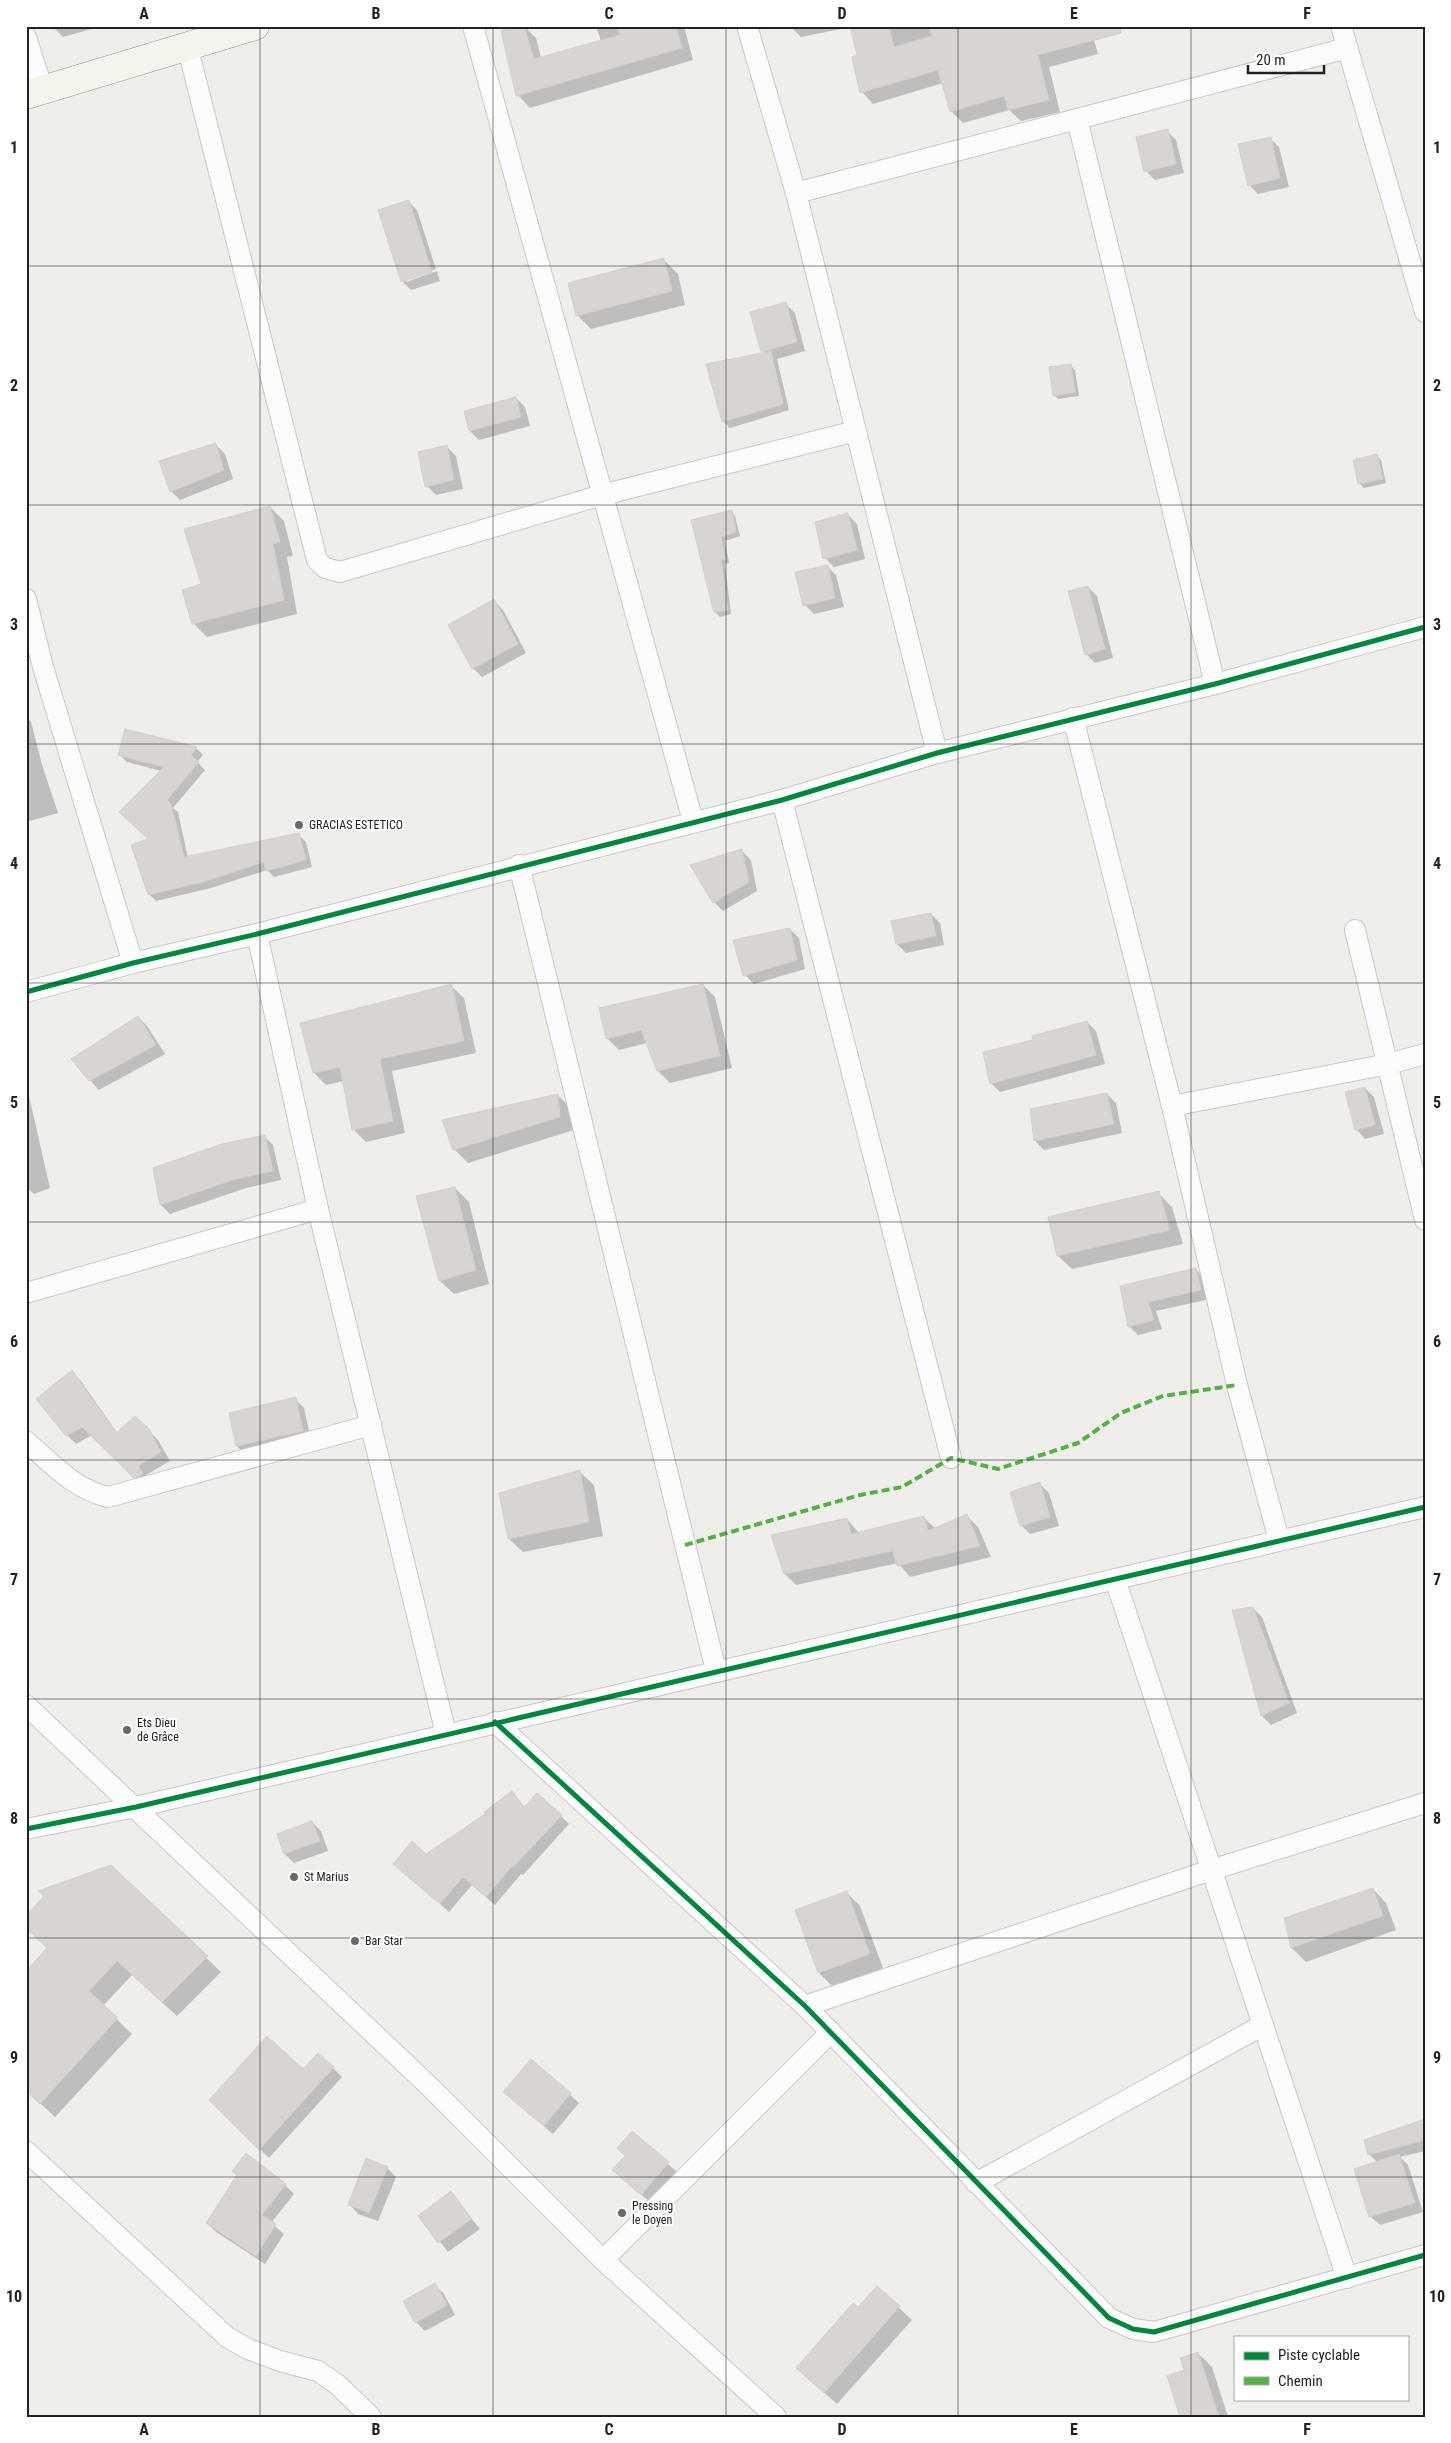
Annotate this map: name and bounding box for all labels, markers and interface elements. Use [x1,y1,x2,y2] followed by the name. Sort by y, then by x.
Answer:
[139,4,149,23] text: A
[372,4,381,23] text: B
[604,4,614,23] text: C
[837,4,847,23] text: D
[1070,4,1078,23] text: E
[1303,4,1311,23] text: F
[1248,42,1325,74] scale bar
[1256,51,1286,69] text: 20 m
[10,138,18,157] text: 1
[1433,138,1441,157] text: 1
[10,376,18,395] text: 2
[1433,376,1441,395] text: 2
[10,615,18,634] text: 3
[1433,615,1441,634] text: 3
[309,818,403,832] place label: GRACIAS ESTETICO
[293,819,305,831] marker: GRACIAS ESTETICO
[10,854,18,873] text: 4
[1433,854,1441,873] text: 4
[10,1093,18,1112] text: 5
[1433,1093,1441,1112] text: 5
[10,1332,18,1351] text: 6
[1433,1332,1441,1351] text: 6
[10,1570,18,1589] text: 7
[1433,1570,1441,1589] text: 7
[137,1716,179,1744] place label: Ets Dieu de Grâce
[121,1724,133,1736] marker: Ets Dieu de Grâce
[10,1809,18,1828] text: 8
[1433,1809,1441,1828] text: 8
[304,1870,349,1884] place label: St Marius
[288,1871,300,1883] marker: St Marius
[365,1934,403,1948] place label: Bar Star
[349,1935,361,1947] marker: Bar Star
[10,2048,18,2067] text: 9
[1433,2048,1441,2067] text: 9
[632,2199,673,2227] place label: Pressing le Doyen
[616,2207,628,2219] marker: Pressing le Doyen
[6,2287,22,2306] text: 10
[1429,2287,1445,2306] text: 10
[1234,2336,1408,2400] legend
[1278,2346,1360,2364] text: Piste cyclable
[1278,2372,1323,2390] text: Chemin
[139,2420,149,2439] text: A
[372,2420,381,2439] text: B
[604,2420,614,2439] text: C
[837,2420,847,2439] text: D
[1070,2420,1078,2439] text: E
[1303,2420,1311,2439] text: F

